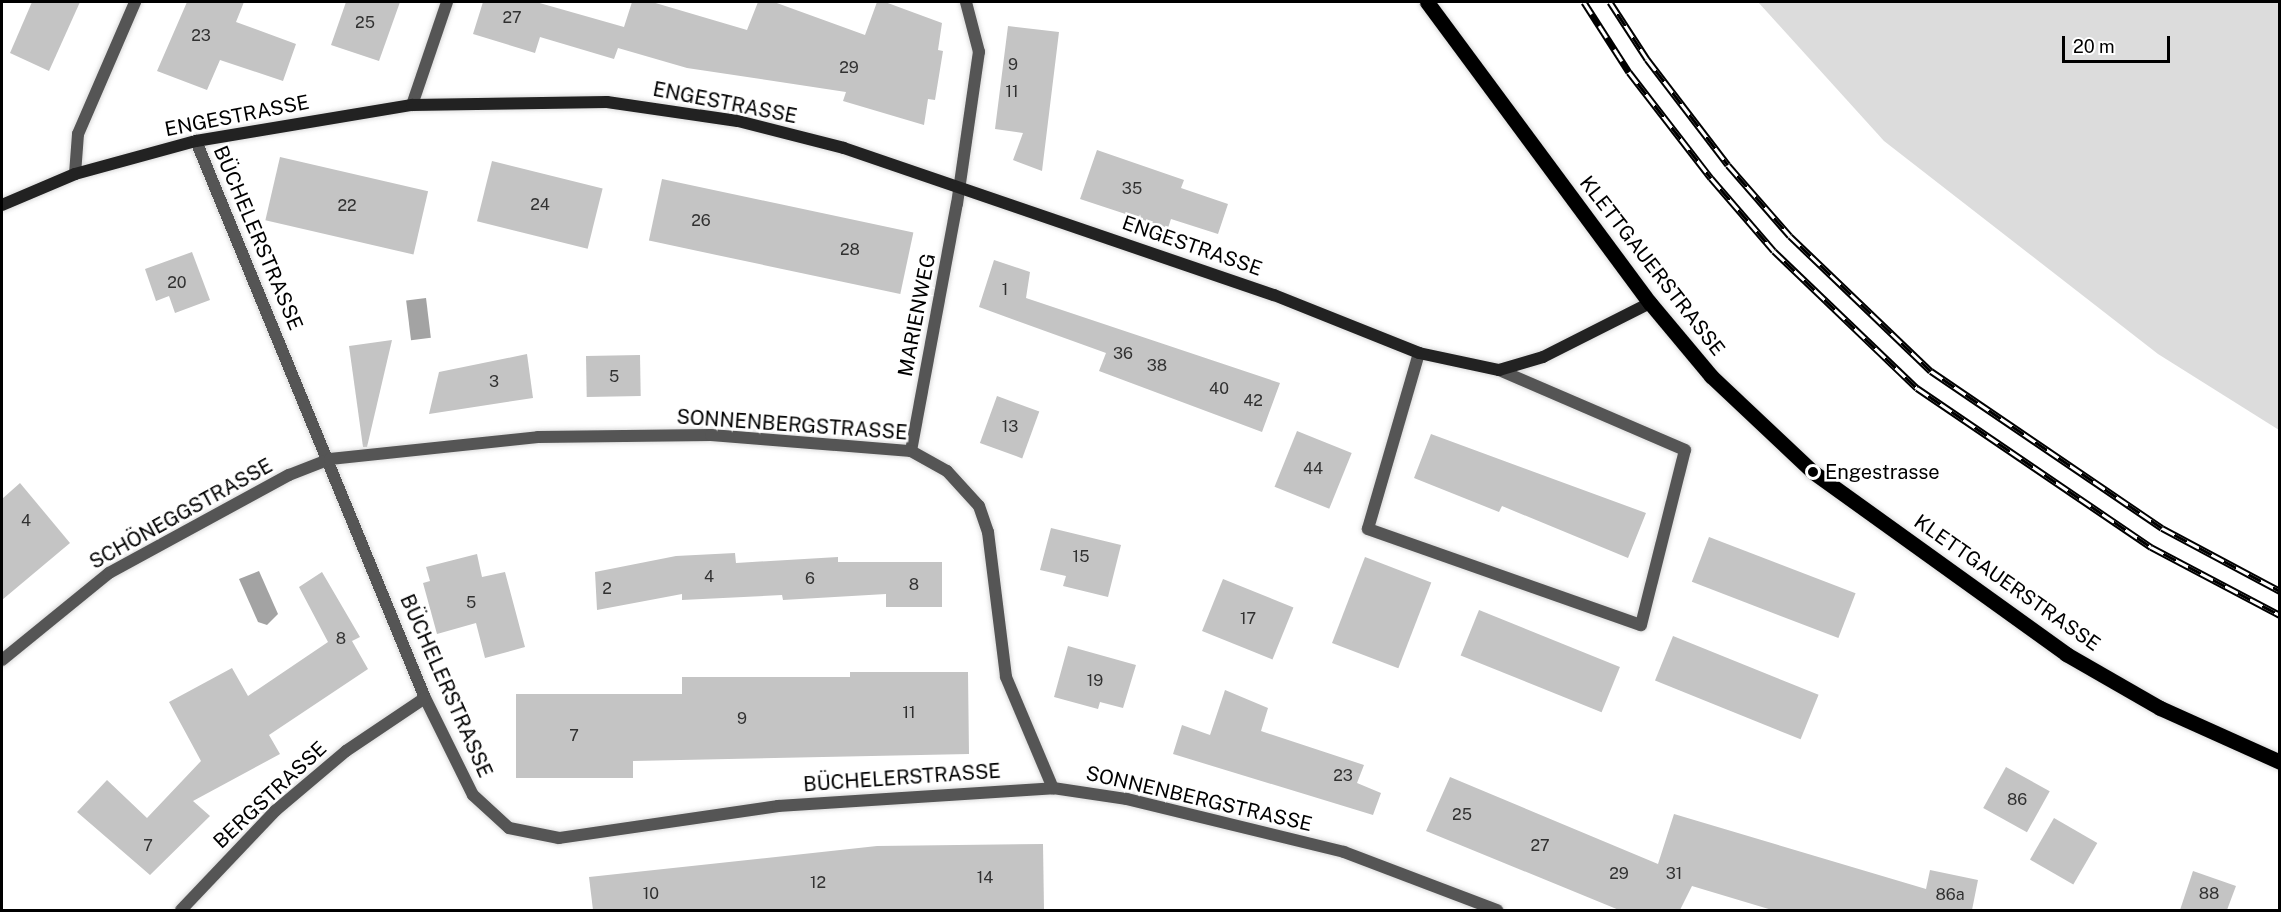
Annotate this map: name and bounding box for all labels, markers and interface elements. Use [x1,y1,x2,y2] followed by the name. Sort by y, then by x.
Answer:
[502,8,522,28] house number: 27
[355,13,375,33] house number: 25
[2065,24,2173,62] scale bar
[191,26,211,46] house number: 23
[2073,36,2115,57] text: 20 m
[1008,55,1018,75] house number: 9
[839,58,859,78] house number: 29
[651,77,799,129] street label: ENGESTRASSE
[1005,82,1019,102] house number: 11
[163,90,311,142] street label: ENGESTRASSE
[208,142,308,334] street label: BÜCHELERSTRASSE
[1574,171,1730,361] street label: KLETTGAUERSTRASSE
[1122,179,1142,199] house number: 35
[530,195,550,215] house number: 24
[337,196,357,216] house number: 22
[691,211,711,231] house number: 26
[1119,211,1265,281] street label: ENGESTRASSE
[840,240,860,260] house number: 28
[893,251,941,379] street label: MARIENWEG
[167,273,187,293] house number: 20
[1002,280,1008,300] house number: 1
[1113,344,1133,364] house number: 36
[1147,356,1167,376] house number: 38
[609,367,619,387] house number: 5
[489,372,499,392] house number: 3
[1209,379,1229,399] house number: 40
[1243,391,1263,411] house number: 42
[676,405,908,445] street label: SONNENBERGSTRASSE
[1002,417,1018,437] house number: 13
[85,454,277,574] street label: SCHÖNEGGSTRASSE
[1303,459,1323,479] house number: 44
[1825,460,1940,484] place label: Engestrasse
[1806,465,1820,479] marker: Engestrasse
[1909,510,2105,656] street label: KLETTGAUERSTRASSE
[21,511,31,531] house number: 4
[1073,547,1089,567] house number: 15
[704,567,714,587] house number: 4
[805,569,815,589] house number: 6
[909,575,919,595] house number: 8
[602,579,612,599] house number: 2
[395,591,497,781] street label: BÜCHELERSTRASSE
[466,593,476,613] house number: 5
[1240,609,1256,629] house number: 17
[336,629,346,649] house number: 8
[1087,671,1103,691] house number: 19
[902,703,916,723] house number: 11
[737,709,747,729] house number: 9
[569,726,579,746] house number: 7
[209,737,331,853] street label: BERGSTRASSE
[802,759,1002,797] street label: BÜCHELERSTRASSE
[1084,761,1314,837] street label: SONNENBERGSTRASSE
[1333,766,1353,786] house number: 23
[2007,790,2027,810] house number: 86
[1452,805,1472,825] house number: 25
[143,836,153,856] house number: 7
[1530,836,1550,856] house number: 27
[1609,864,1629,884] house number: 29
[1666,864,1682,884] house number: 31
[977,868,993,888] house number: 14
[810,873,826,893] house number: 12
[643,884,659,904] house number: 10
[2199,884,2219,904] house number: 88
[1935,885,1965,905] house number: 86a

